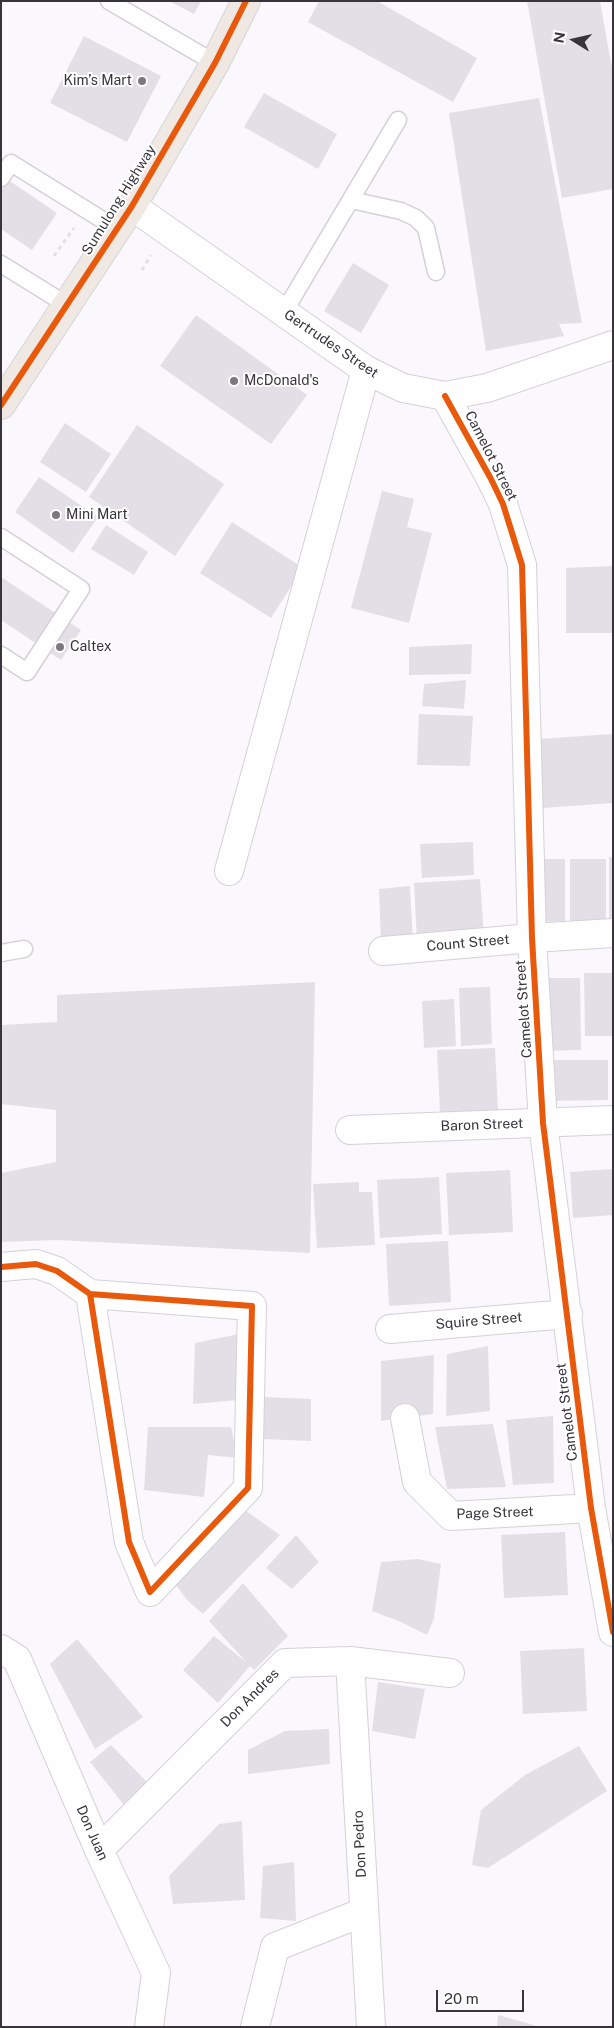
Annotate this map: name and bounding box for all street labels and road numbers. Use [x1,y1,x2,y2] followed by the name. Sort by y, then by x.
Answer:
[78,142,160,258] street label: Sumulong Highway
[281,306,381,382] street label: Gertrudes Street
[461,408,521,504] street label: Camelot Street
[426,931,510,955] street label: Count Street
[512,959,536,1059] street label: Camelot Street
[440,1115,524,1135] street label: Baron Street
[435,1309,523,1333] street label: Squire Street
[553,1362,581,1462] street label: Camelot Street
[456,1503,534,1523] street label: Page Street
[217,1665,283,1731] street label: Don Andres
[72,1803,112,1863] street label: Don Juan
[350,1810,370,1878] street label: Don Pedro

